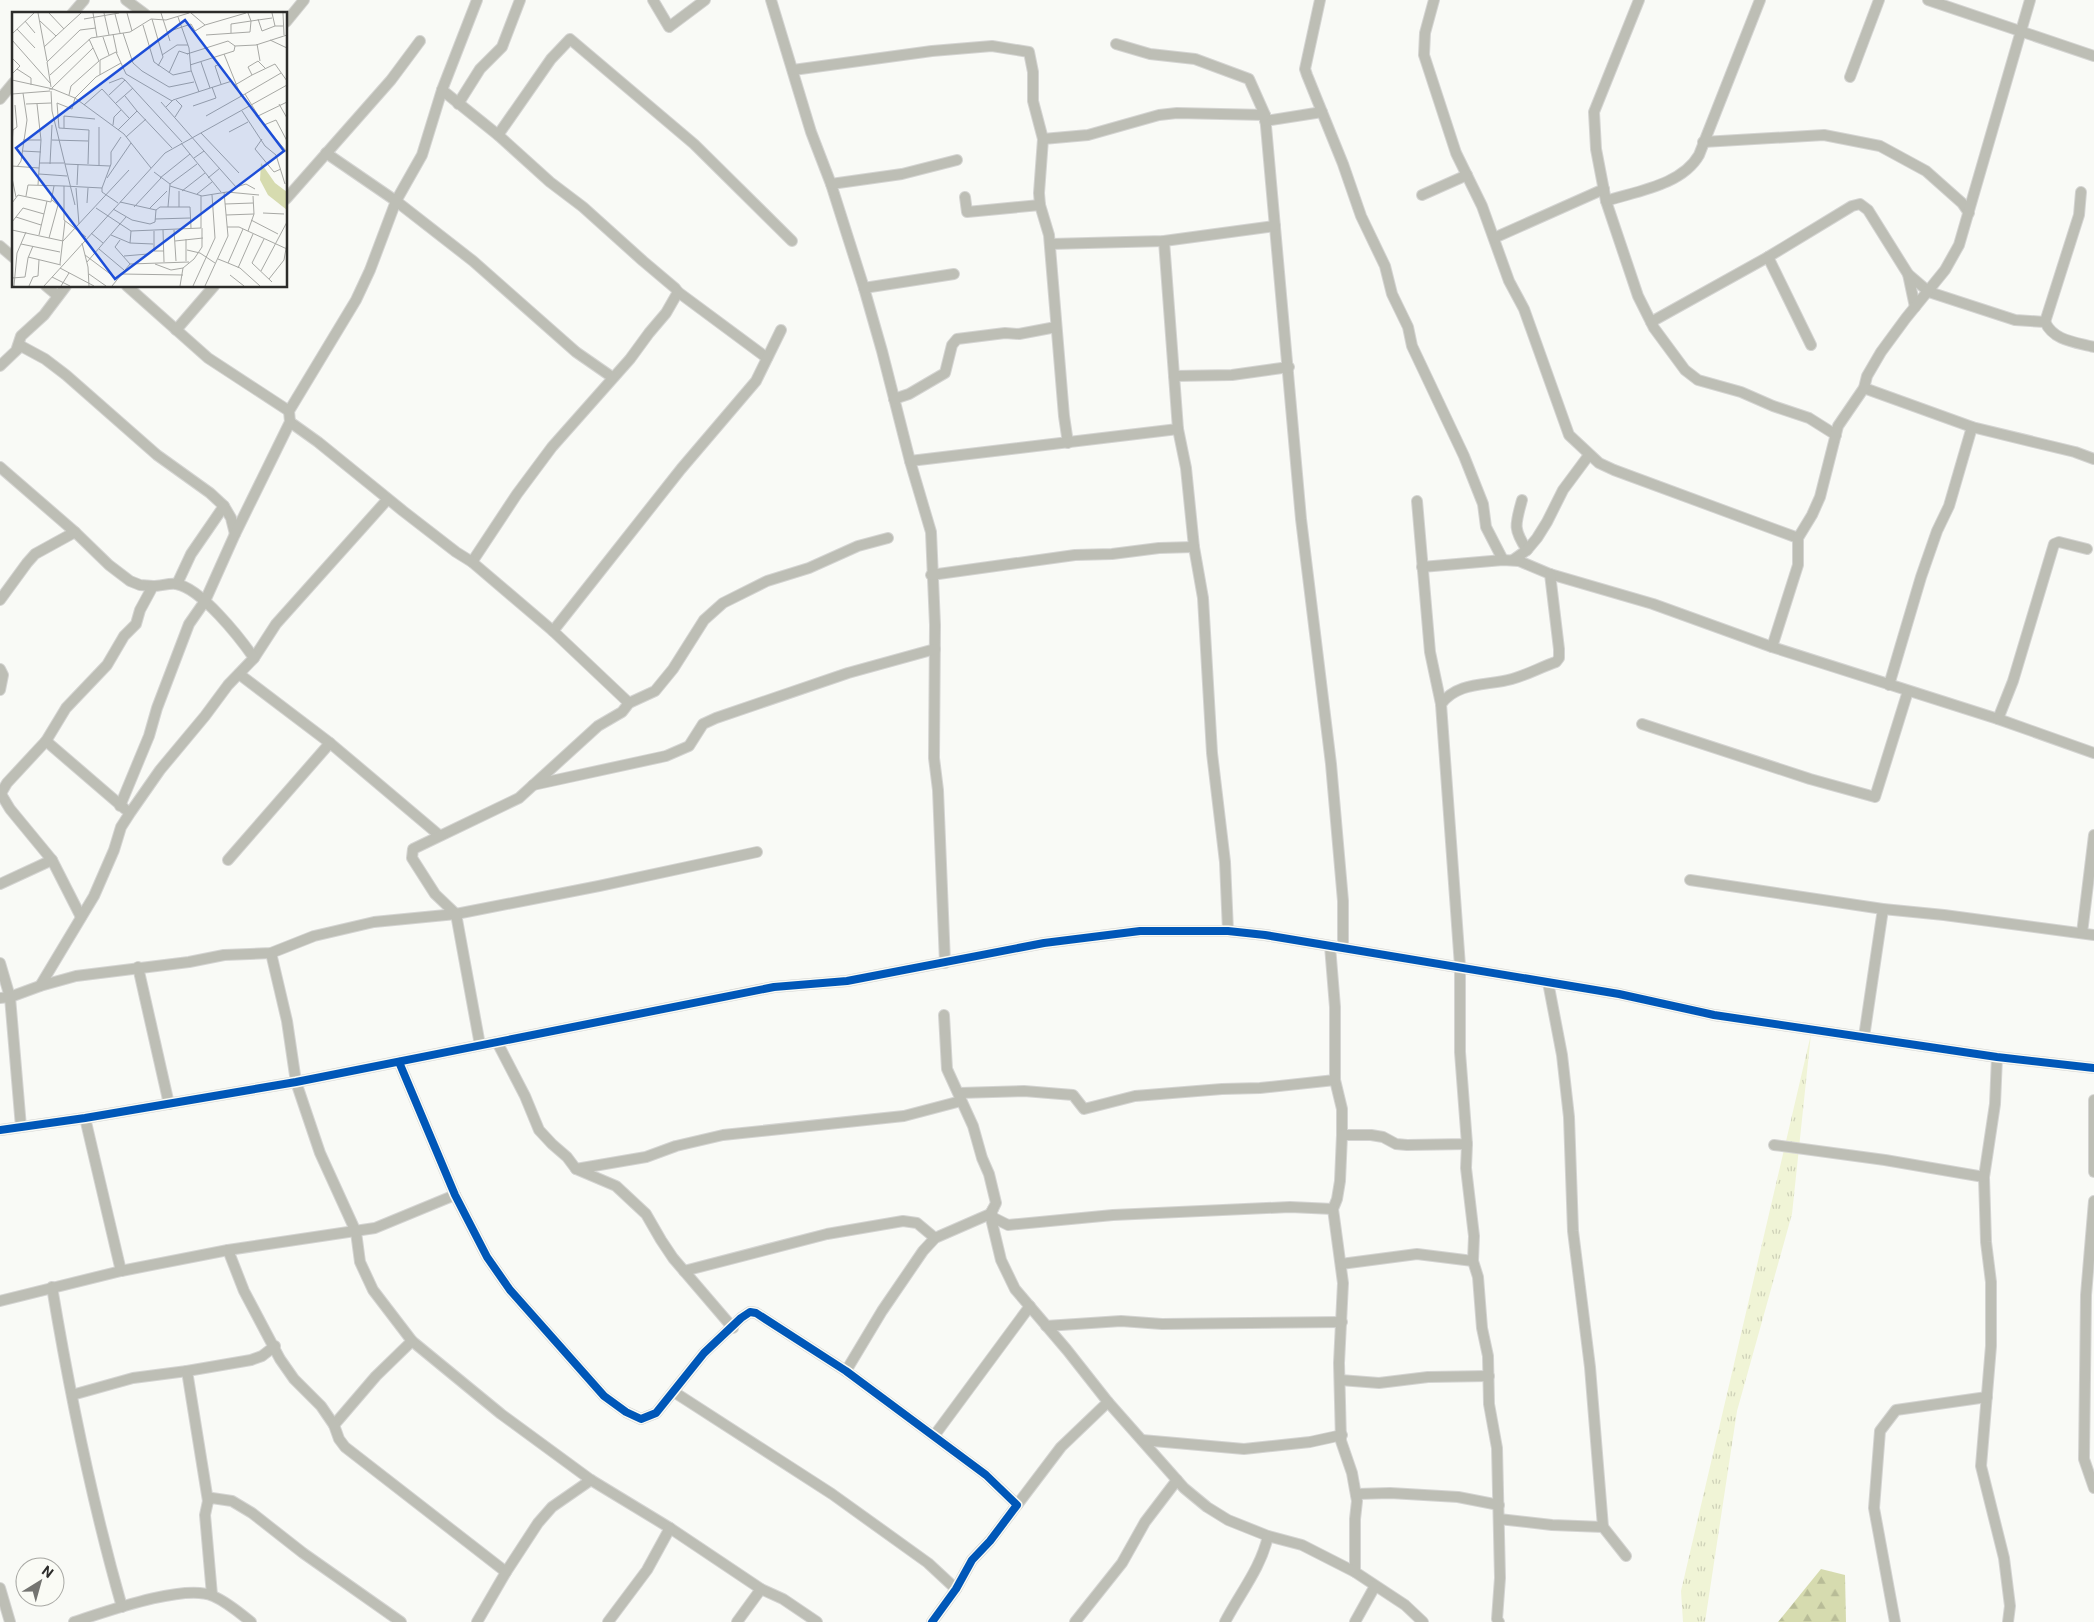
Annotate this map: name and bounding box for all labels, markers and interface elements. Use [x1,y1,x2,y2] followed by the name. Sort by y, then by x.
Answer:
[12,12,288,288] inset map
[15,1557,65,1607] north arrow
[39,1562,57,1581] text: N

